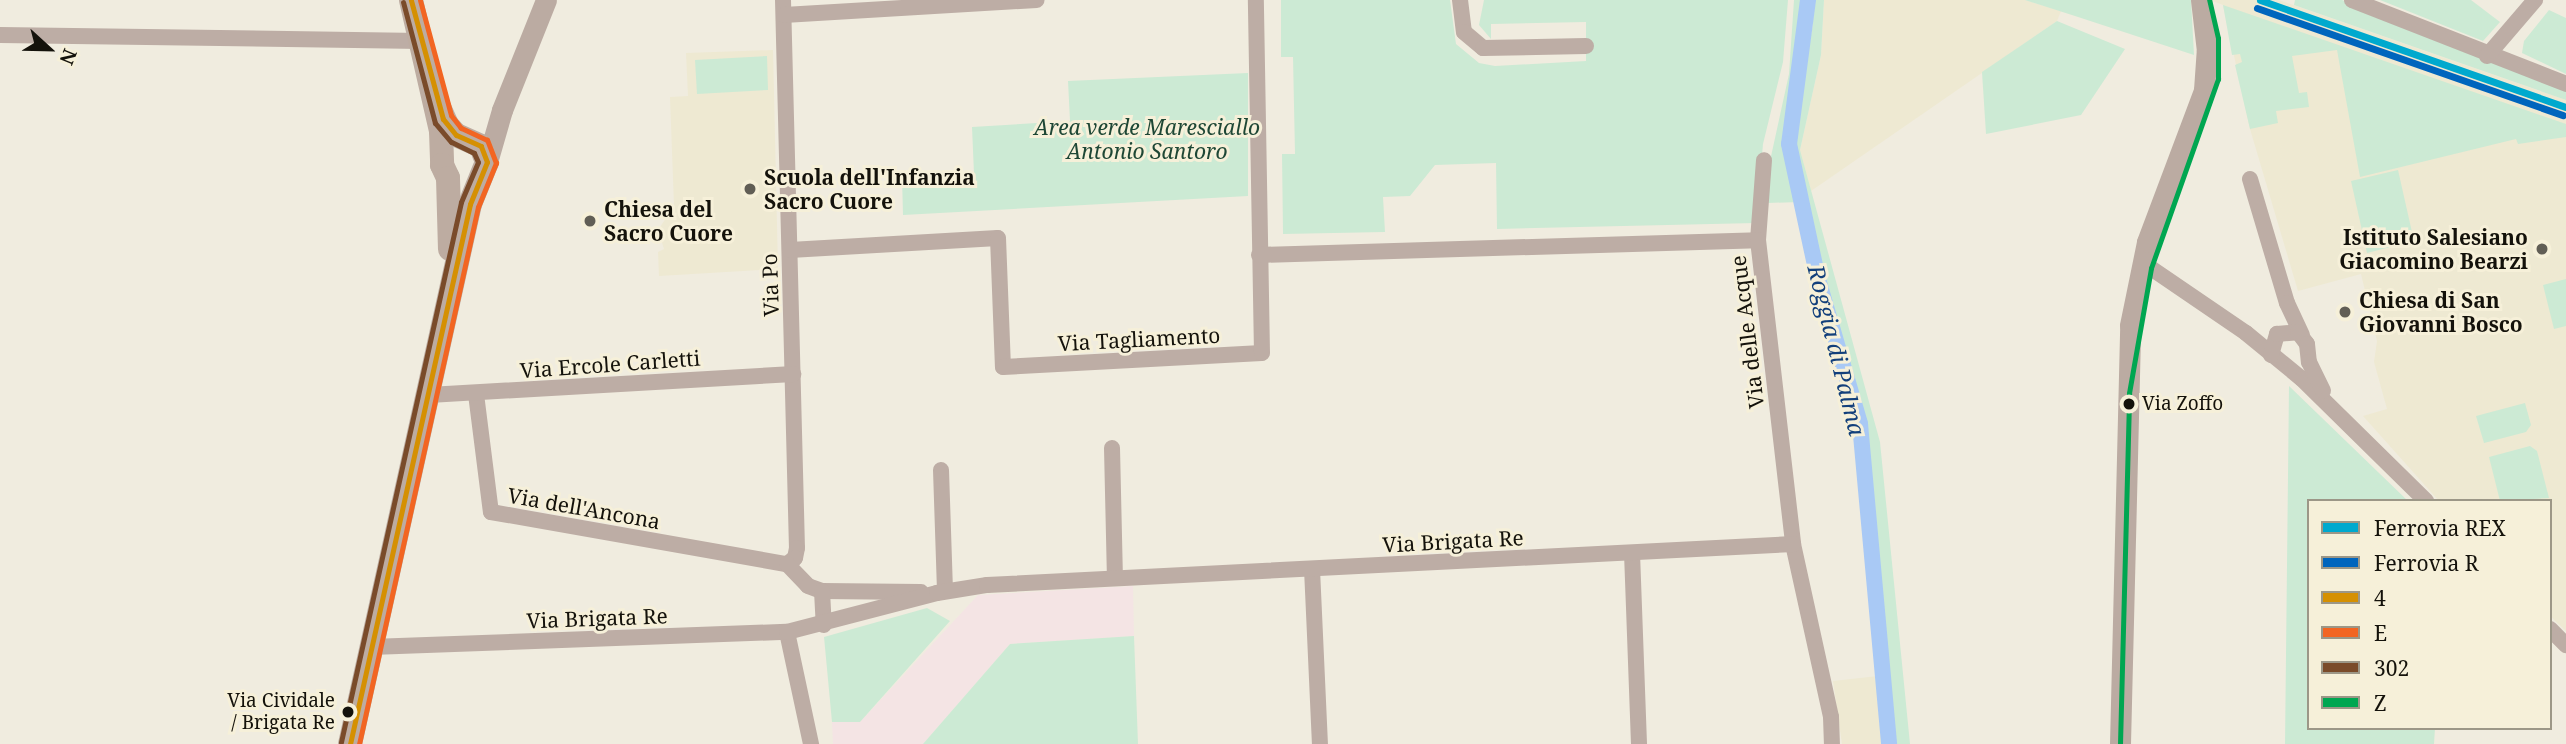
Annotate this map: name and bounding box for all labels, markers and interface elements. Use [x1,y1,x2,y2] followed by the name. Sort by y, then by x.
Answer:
[14,14,84,84] north arrow
[54,45,83,69] text: N
[1034,114,1260,164] park label: Area verde Maresciallo Antonio Santoro
[764,164,975,214] place label: Scuola dell'Infanzia Sacro Cuore
[742,181,758,197] marker: Scuola dell'Infanzia Sacro Cuore
[604,196,733,246] place label: Chiesa del Sacro Cuore
[582,213,598,229] marker: Chiesa del Sacro Cuore
[2339,224,2528,274] place label: Istituto Salesiano Giacomino Bearzi
[2534,241,2550,257] marker: Istituto Salesiano Giacomino Bearzi
[756,253,784,317] street label: Via Po
[1725,254,1769,410] street label: Via delle Acque
[1802,262,1872,438] water label: Roggia di Palma
[2359,287,2523,337] place label: Chiesa di San Giovanni Bosco
[2337,304,2353,320] marker: Chiesa di San Giovanni Bosco
[1057,322,1221,356] street label: Via Tagliamento
[519,345,701,383] street label: Via Ercole Carletti
[2142,393,2223,415] place label: Via Zoffo
[2122,397,2136,411] marker: Via Zoffo
[506,482,662,534] street label: Via dell'Ancona
[2307,499,2552,730] legend
[2374,514,2506,542] text: Ferrovia REX
[1382,525,1524,557] street label: Via Brigata Re
[2374,549,2479,577] text: Ferrovia R
[2374,584,2386,612] text: 4
[526,603,668,633] street label: Via Brigata Re
[2374,619,2387,647] text: E
[2374,654,2409,682] text: 302
[2374,689,2386,717] text: Z
[227,690,335,734] place label: Via Cividale / Brigata Re
[341,705,355,719] marker: Via Cividale / Brigata Re

